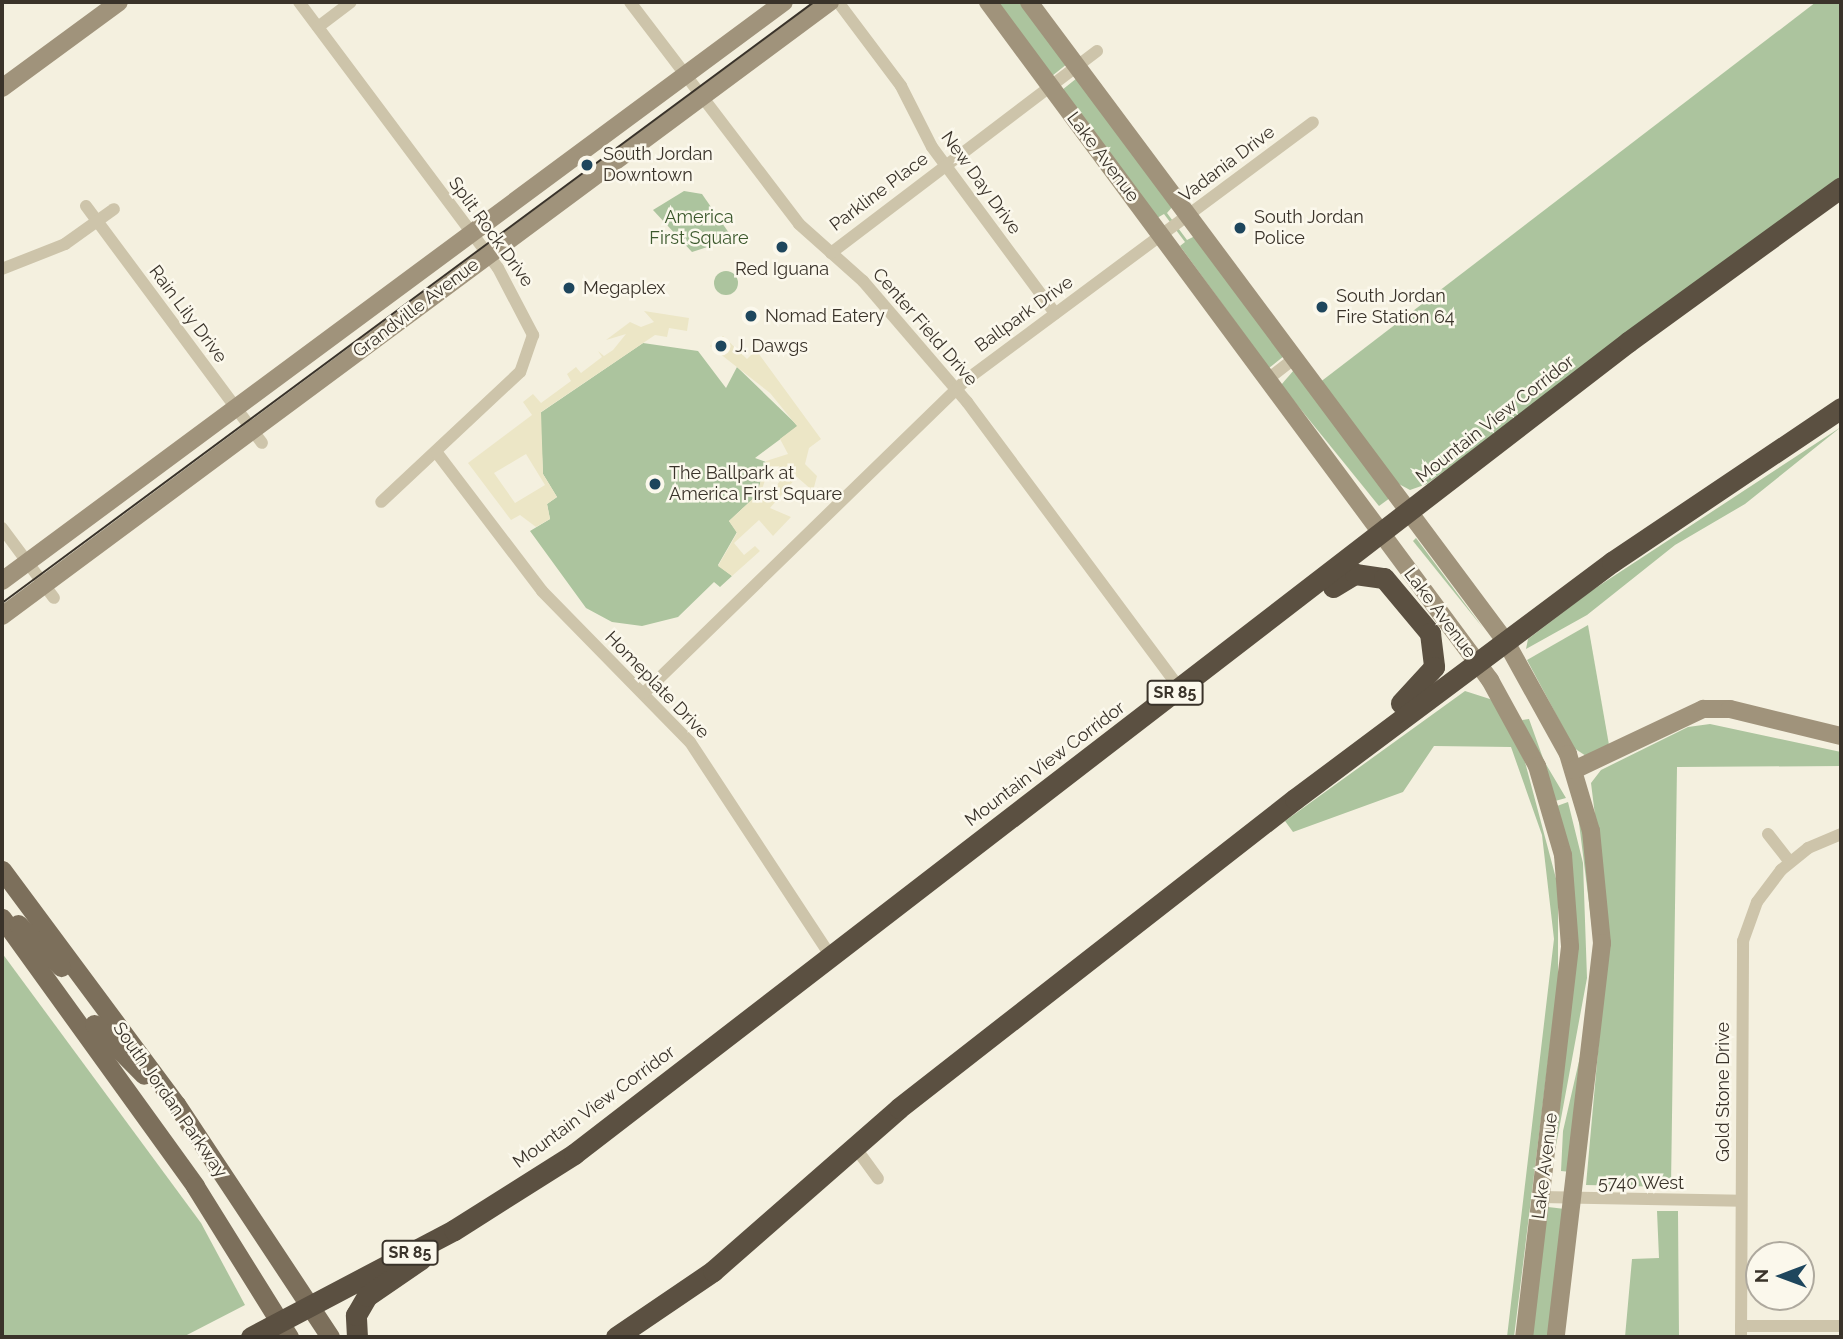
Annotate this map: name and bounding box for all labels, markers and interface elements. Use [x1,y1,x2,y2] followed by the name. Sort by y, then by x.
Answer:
[1062,108,1144,206] street label: Lake Avenue
[1175,121,1279,207] street label: Vadania Drive
[936,127,1026,239] street label: New Day Drive
[603,144,713,186] place label: South Jordan Downtown
[826,148,932,236] street label: Parkline Place
[577,155,597,175] marker: South Jordan Downtown
[444,173,538,291] street label: Split Rock Drive
[649,207,749,249] park label: America First Square
[1254,207,1364,249] place label: South Jordan Police
[1232,220,1248,236] marker: South Jordan Police
[774,239,790,255] marker: Red Iguana
[349,254,483,362] street label: Grandville Avenue
[735,258,829,280] place label: Red Iguana
[144,261,232,367] street label: Rain Lily Drive
[868,264,982,390] street label: Center Field Drive
[971,271,1077,357] street label: Ballpark Drive
[583,277,665,299] place label: Megaplex
[561,280,577,296] marker: Megaplex
[1336,286,1455,328] place label: South Jordan Fire Station 64
[1314,299,1330,315] marker: South Jordan Fire Station 64
[765,305,885,327] place label: Nomad Eatery
[743,308,759,324] marker: Nomad Eatery
[735,335,808,357] place label: J. Dawgs
[713,338,729,354] marker: J. Dawgs
[1411,350,1579,488] street label: Mountain View Corridor
[669,463,842,505] place label: The Ballpark at America First Square
[647,476,663,492] marker: The Ballpark at America First Square
[1399,564,1481,662] street label: Lake Avenue
[600,627,714,743] street label: Homeplate Drive
[1145,680,1205,706] road number: SR 85
[960,696,1130,832] street label: Mountain View Corridor
[108,1018,232,1182] street label: South Jordan Parkway
[1712,1022,1734,1162] street label: Gold Stone Drive
[508,1041,680,1173] street label: Mountain View Corridor
[1528,1111,1562,1221] street label: Lake Avenue
[1598,1172,1684,1194] street label: 5740 West
[380,1240,440,1266] road number: SR 85
[1745,1241,1815,1311] north arrow
[1750,1269,1772,1283] text: N

